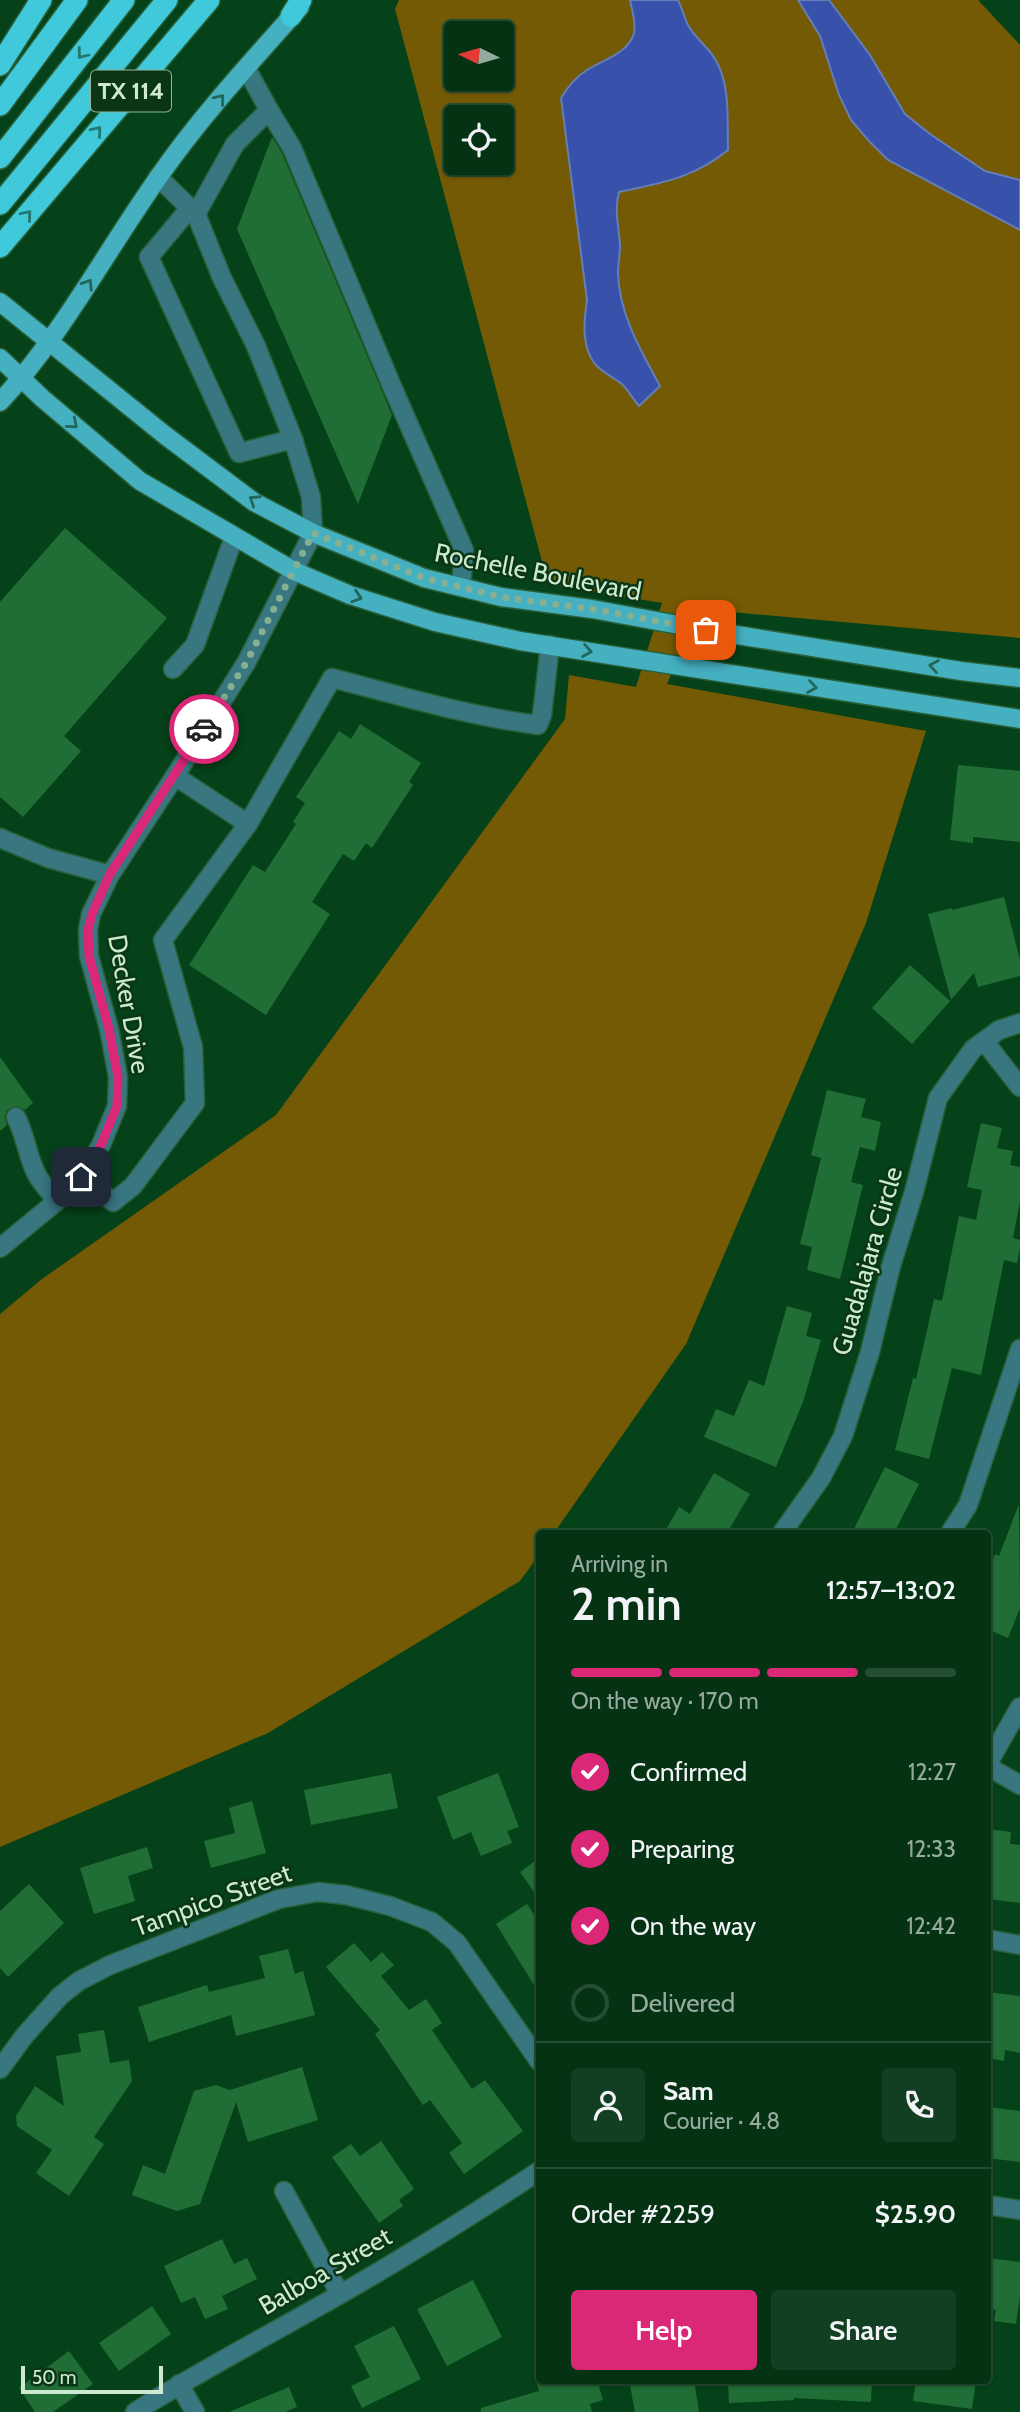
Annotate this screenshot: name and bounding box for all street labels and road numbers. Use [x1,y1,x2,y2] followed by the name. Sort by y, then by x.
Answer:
[91,70,171,112] road number: TX 114
[432,536,644,608] street label: Rochelle Boulevard
[101,932,157,1076] street label: Decker Drive
[825,1163,909,1359] street label: Guadalajara Circle
[128,1856,296,1943] street label: Tampico Street
[253,2220,397,2322] street label: Balboa Street

